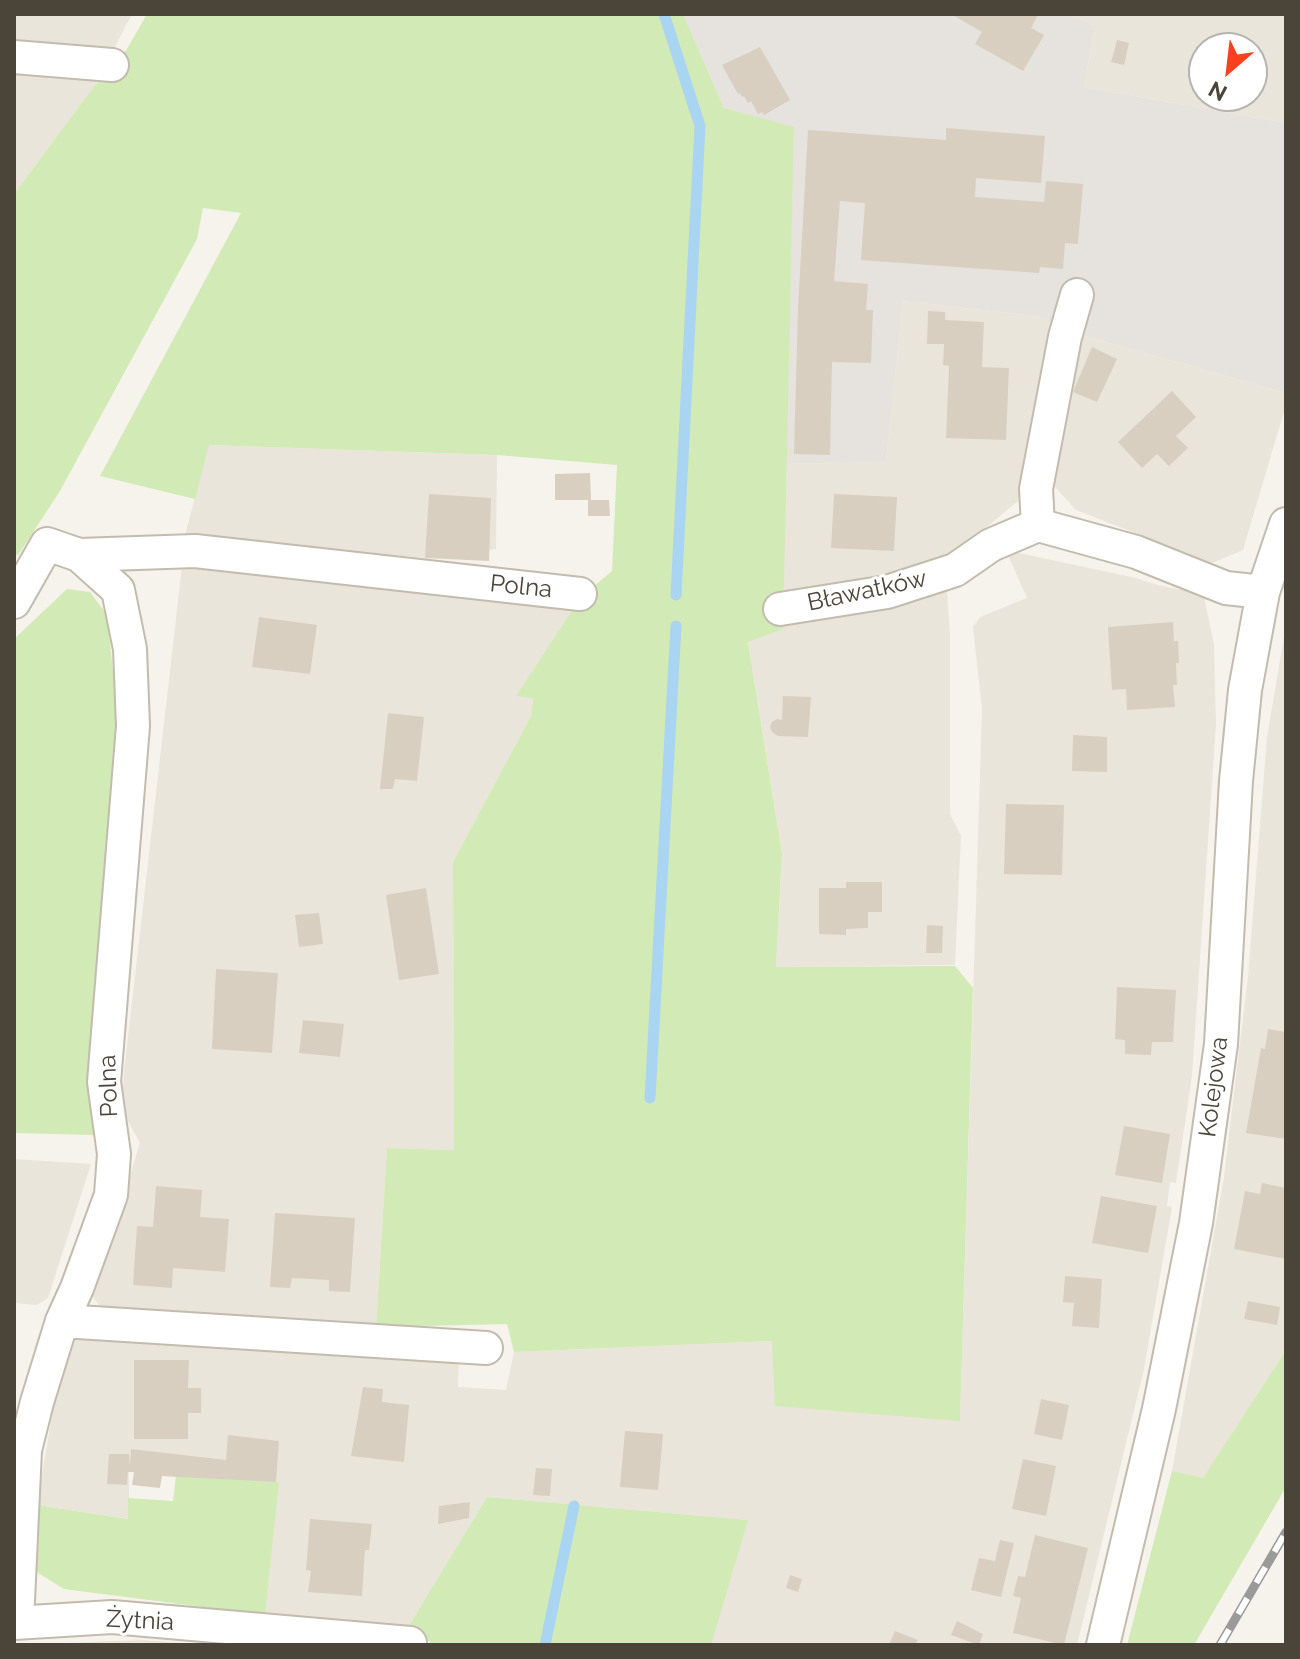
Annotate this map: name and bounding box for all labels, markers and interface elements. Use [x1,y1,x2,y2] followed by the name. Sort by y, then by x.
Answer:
[1188,32,1268,112] north arrow
[1204,76,1231,107] text: N
[805,564,929,618] street label: Bławatków
[488,569,554,605] street label: Polna
[1194,1035,1234,1139] street label: Kolejowa
[94,1054,124,1118] street label: Polna
[105,1605,175,1637] street label: Żytnia

